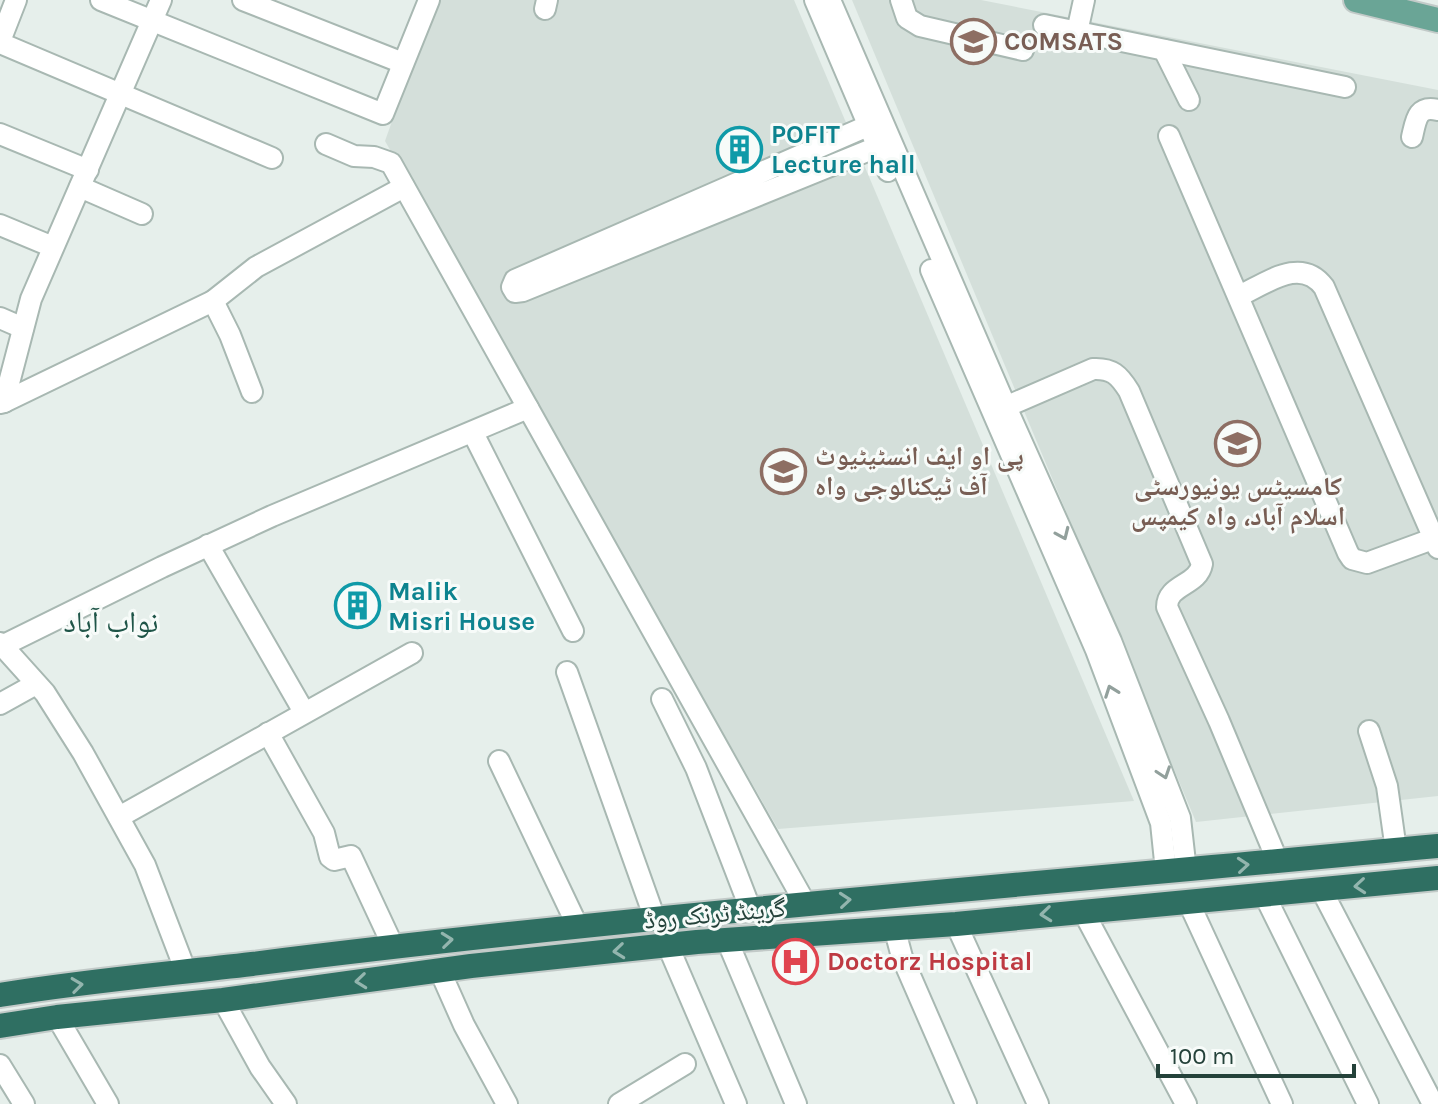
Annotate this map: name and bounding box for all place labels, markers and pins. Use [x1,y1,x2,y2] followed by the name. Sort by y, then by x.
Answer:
[949,17,997,65] school or university icon: COMSATS
[1004,26,1123,57] place label: COMSATS
[771,119,916,180] place label: POFIT Lecture hall
[716,125,764,173] building icon: POFIT Lecture hall
[1214,419,1262,467] school or university icon: کامسیٹس یونیورسٹی اسلام آباد، واہ کیمپس
[815,441,1024,502] place label: پی او ایف انسٹیٹیوٹ آف ٹیکنالوجی واہ
[760,447,808,495] school or university icon: پی او ایف انسٹیٹیوٹ آف ٹیکنالوجی واہ
[1131,471,1345,534] place label: کامسیٹس یونیورسٹی اسلام آباد، واہ کیمپس
[388,576,535,637] place label: Malik Misri House
[333,582,381,630] building icon: Malik Misri House
[772,937,820,985] hospital icon: Doctorz Hospital
[827,946,1033,977] place label: Doctorz Hospital

